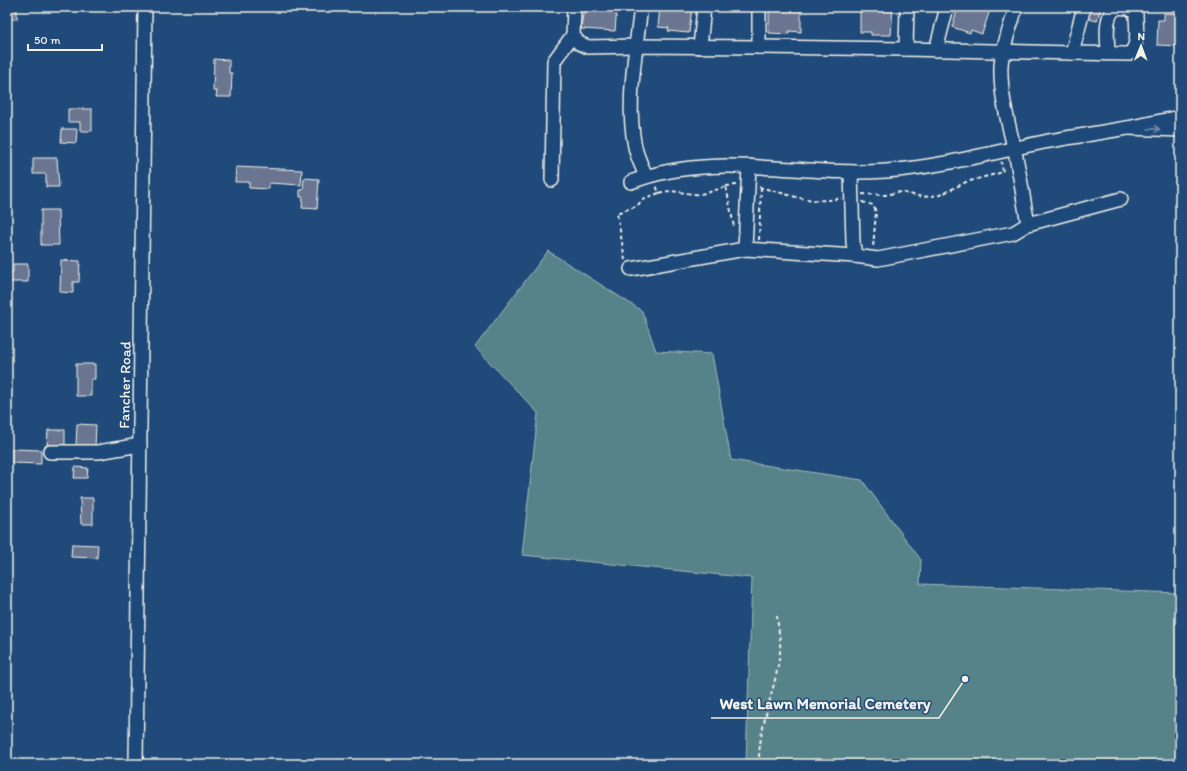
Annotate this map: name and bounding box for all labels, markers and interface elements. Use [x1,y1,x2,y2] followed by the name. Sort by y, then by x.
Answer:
[28,26,102,52] scale bar
[1121,26,1161,66] north arrow
[1137,30,1145,43] text: N
[34,33,60,47] text: 50 m
[1147,126,1160,133] one-way arrow
[115,341,135,429] street label: Fancher Road
[711,690,939,718] callout: West Lawn Memorial Cemetery
[719,694,931,714] text: West Lawn Memorial Cemetery

